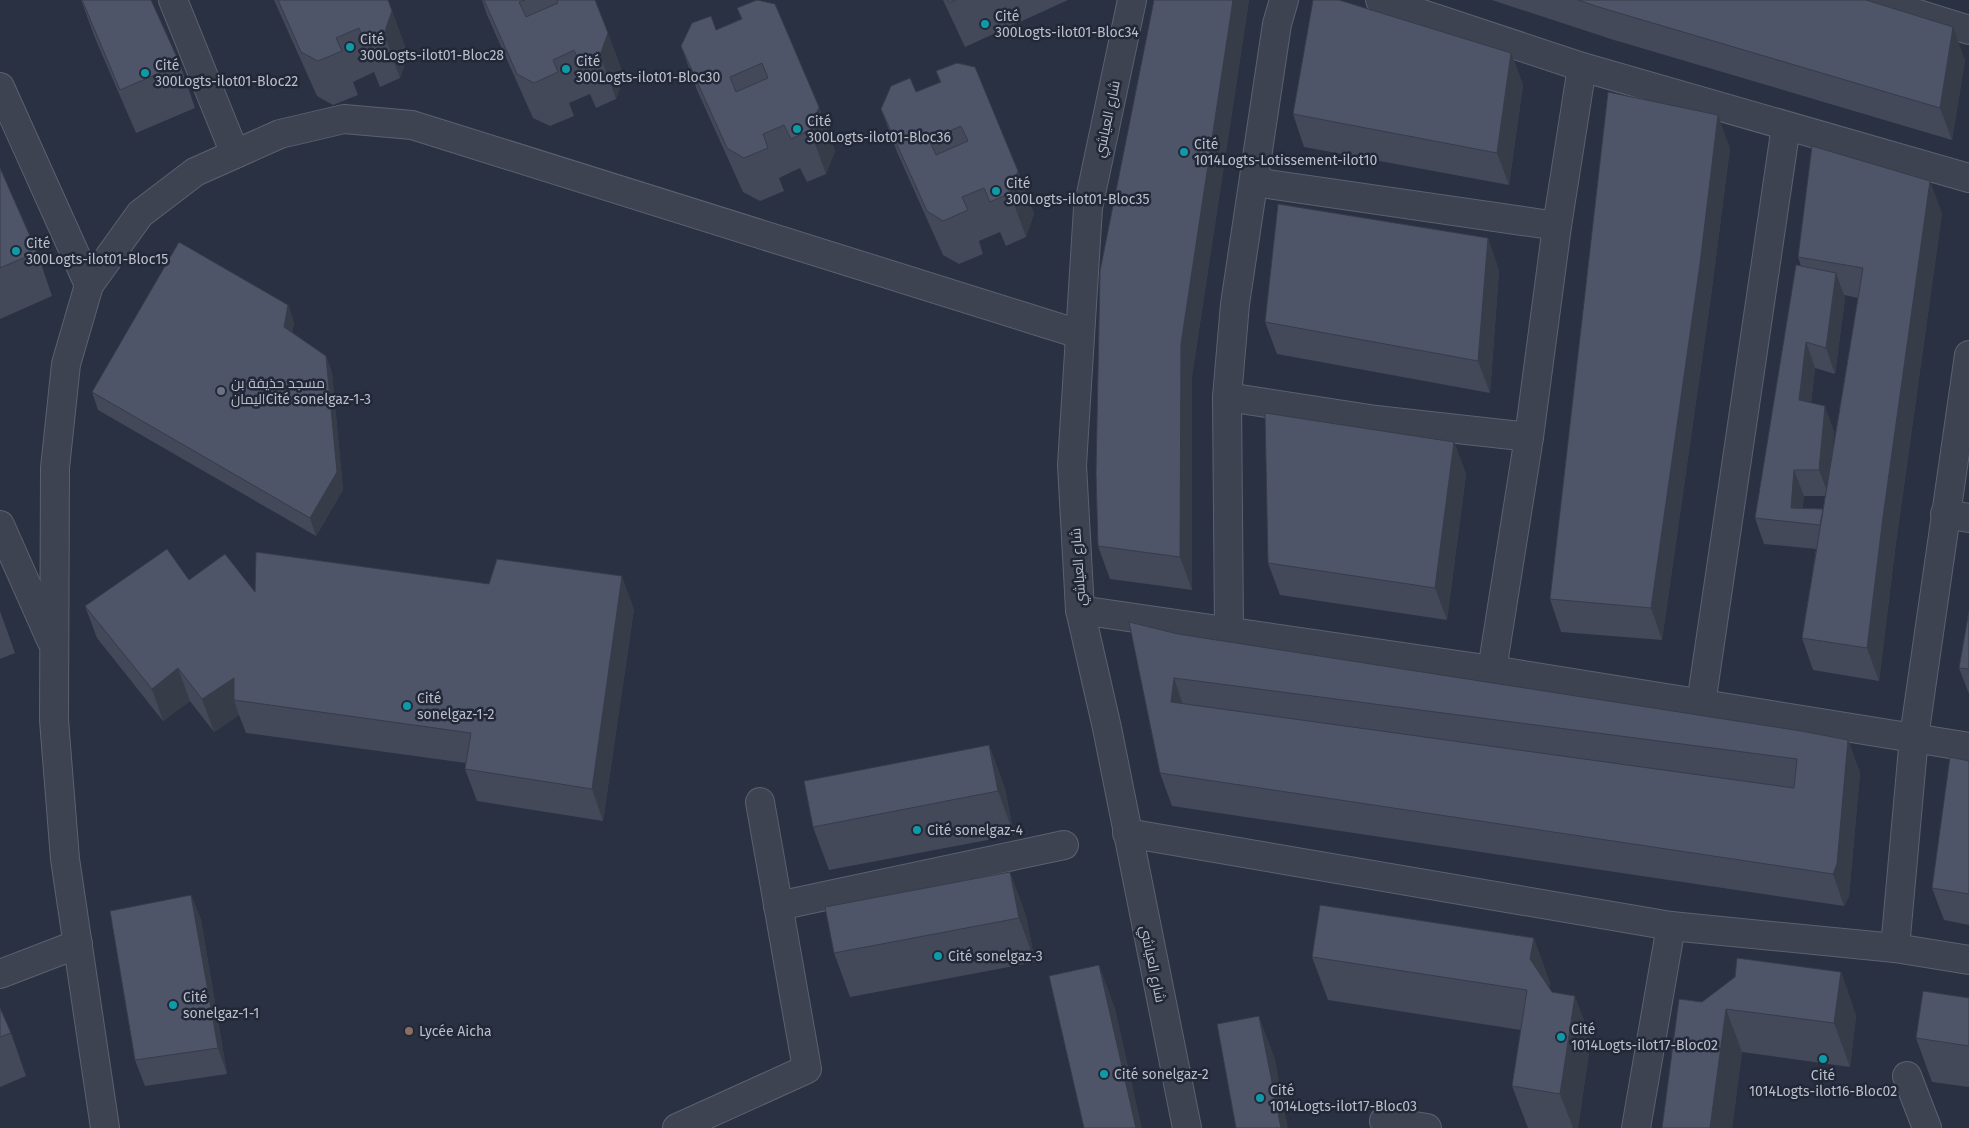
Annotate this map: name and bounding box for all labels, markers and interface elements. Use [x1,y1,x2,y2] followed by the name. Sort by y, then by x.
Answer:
[995,8,1139,41] place label: Cité 300Logts-ilot01-Bloc34
[979,18,991,30] marker: Cité 300Logts-ilot01-Bloc34
[360,31,504,64] place label: Cité 300Logts-ilot01-Bloc28
[344,41,356,53] marker: Cité 300Logts-ilot01-Bloc28
[576,53,720,86] place label: Cité 300Logts-ilot01-Bloc30
[155,57,298,90] place label: Cité 300Logts-ilot01-Bloc22
[560,63,572,75] marker: Cité 300Logts-ilot01-Bloc30
[139,67,151,79] marker: Cité 300Logts-ilot01-Bloc22
[1091,79,1126,160] street label: شارع العياشي
[807,113,951,146] place label: Cité 300Logts-ilot01-Bloc36
[791,123,803,135] marker: Cité 300Logts-ilot01-Bloc36
[1194,136,1378,169] place label: Cité 1014Logts-Lotissement-ilot10
[1178,146,1190,158] marker: Cité 1014Logts-Lotissement-ilot10
[1006,175,1149,208] place label: Cité 300Logts-ilot01-Bloc35
[990,185,1002,197] marker: Cité 300Logts-ilot01-Bloc35
[26,235,168,268] place label: Cité 300Logts-ilot01-Bloc15
[10,245,22,257] marker: Cité 300Logts-ilot01-Bloc15
[231,375,371,408] place label: مسجد حذيفة بن اليمانCité sonelgaz-1-3
[215,385,227,397] marker: مسجد حذيفة بن اليمانCité sonelgaz-1-3
[1067,527,1092,607] street label: شارع العياشي
[417,690,494,723] place label: Cité sonelgaz-1-2
[401,700,413,712] marker: Cité sonelgaz-1-2
[927,822,1023,839] place label: Cité sonelgaz-4
[911,824,923,836] marker: Cité sonelgaz-4
[1134,924,1169,1005] street label: شارع العياشي
[948,948,1043,965] place label: Cité sonelgaz-3
[932,950,944,962] marker: Cité sonelgaz-3
[183,989,259,1022] place label: Cité sonelgaz-1-1
[167,999,179,1011] marker: Cité sonelgaz-1-1
[1571,1021,1718,1054] place label: Cité 1014Logts-ilot17-Bloc02
[419,1023,492,1040] place label: Lycée Aicha
[403,1025,415,1037] marker: Lycée Aicha
[1555,1031,1567,1043] marker: Cité 1014Logts-ilot17-Bloc02
[1817,1053,1829,1065] marker: Cité 1014Logts-ilot16-Bloc02
[1114,1066,1209,1083] place label: Cité sonelgaz-2
[1749,1067,1897,1100] place label: Cité 1014Logts-ilot16-Bloc02
[1098,1068,1110,1080] marker: Cité sonelgaz-2
[1270,1082,1417,1115] place label: Cité 1014Logts-ilot17-Bloc03
[1254,1092,1266,1104] marker: Cité 1014Logts-ilot17-Bloc03

